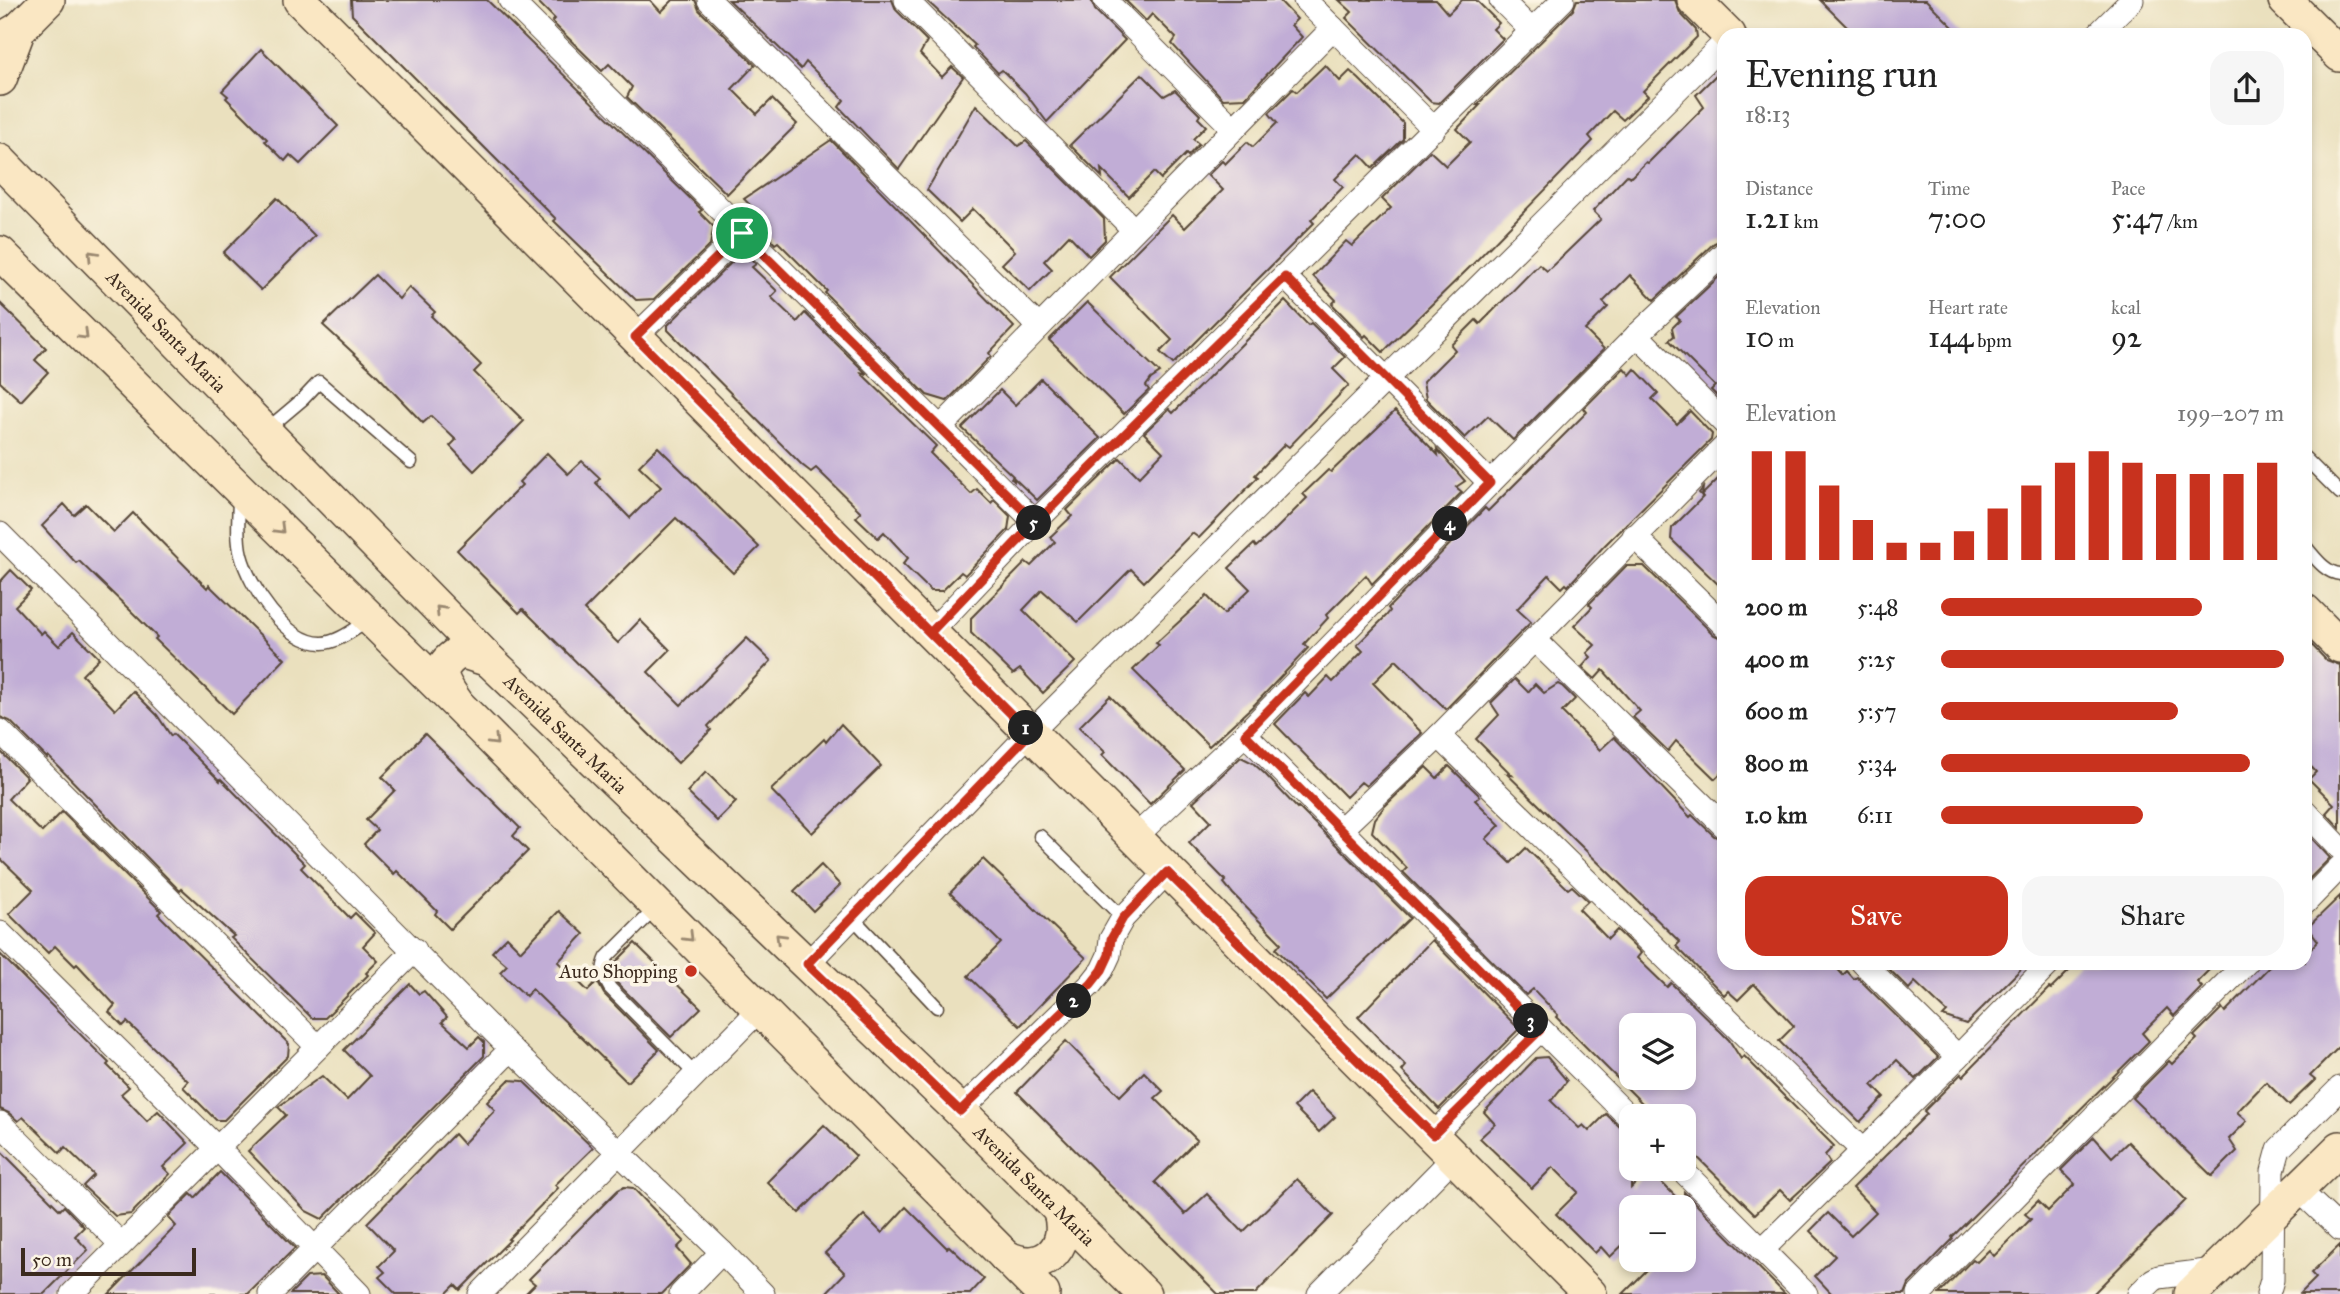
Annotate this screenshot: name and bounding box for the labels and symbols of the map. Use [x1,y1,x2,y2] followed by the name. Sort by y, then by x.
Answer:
[712,203,772,263] pin
[88,251,100,263] one-way arrow
[101,264,232,398] street label: Avenida Santa Maria
[75,326,88,339] one-way arrow
[1016,505,1052,540] pin: 5
[1432,506,1468,542] pin: 4
[272,521,285,534] one-way arrow
[435,605,448,618] one-way arrow
[499,669,633,799] street label: Avenida Santa Maria
[1009,710,1044,746] pin: 1
[486,733,499,746] one-way arrow
[680,929,693,942] one-way arrow
[775,934,788,947] one-way arrow
[558,960,677,984] place label: Auto Shopping
[683,963,699,979] marker: Auto Shopping
[1056,984,1092,1018] pin: 2
[1514,1004,1548,1038] pin: 3
[968,1119,1101,1251] street label: Avenida Santa Maria
[21,1245,196,1277] scale bar

